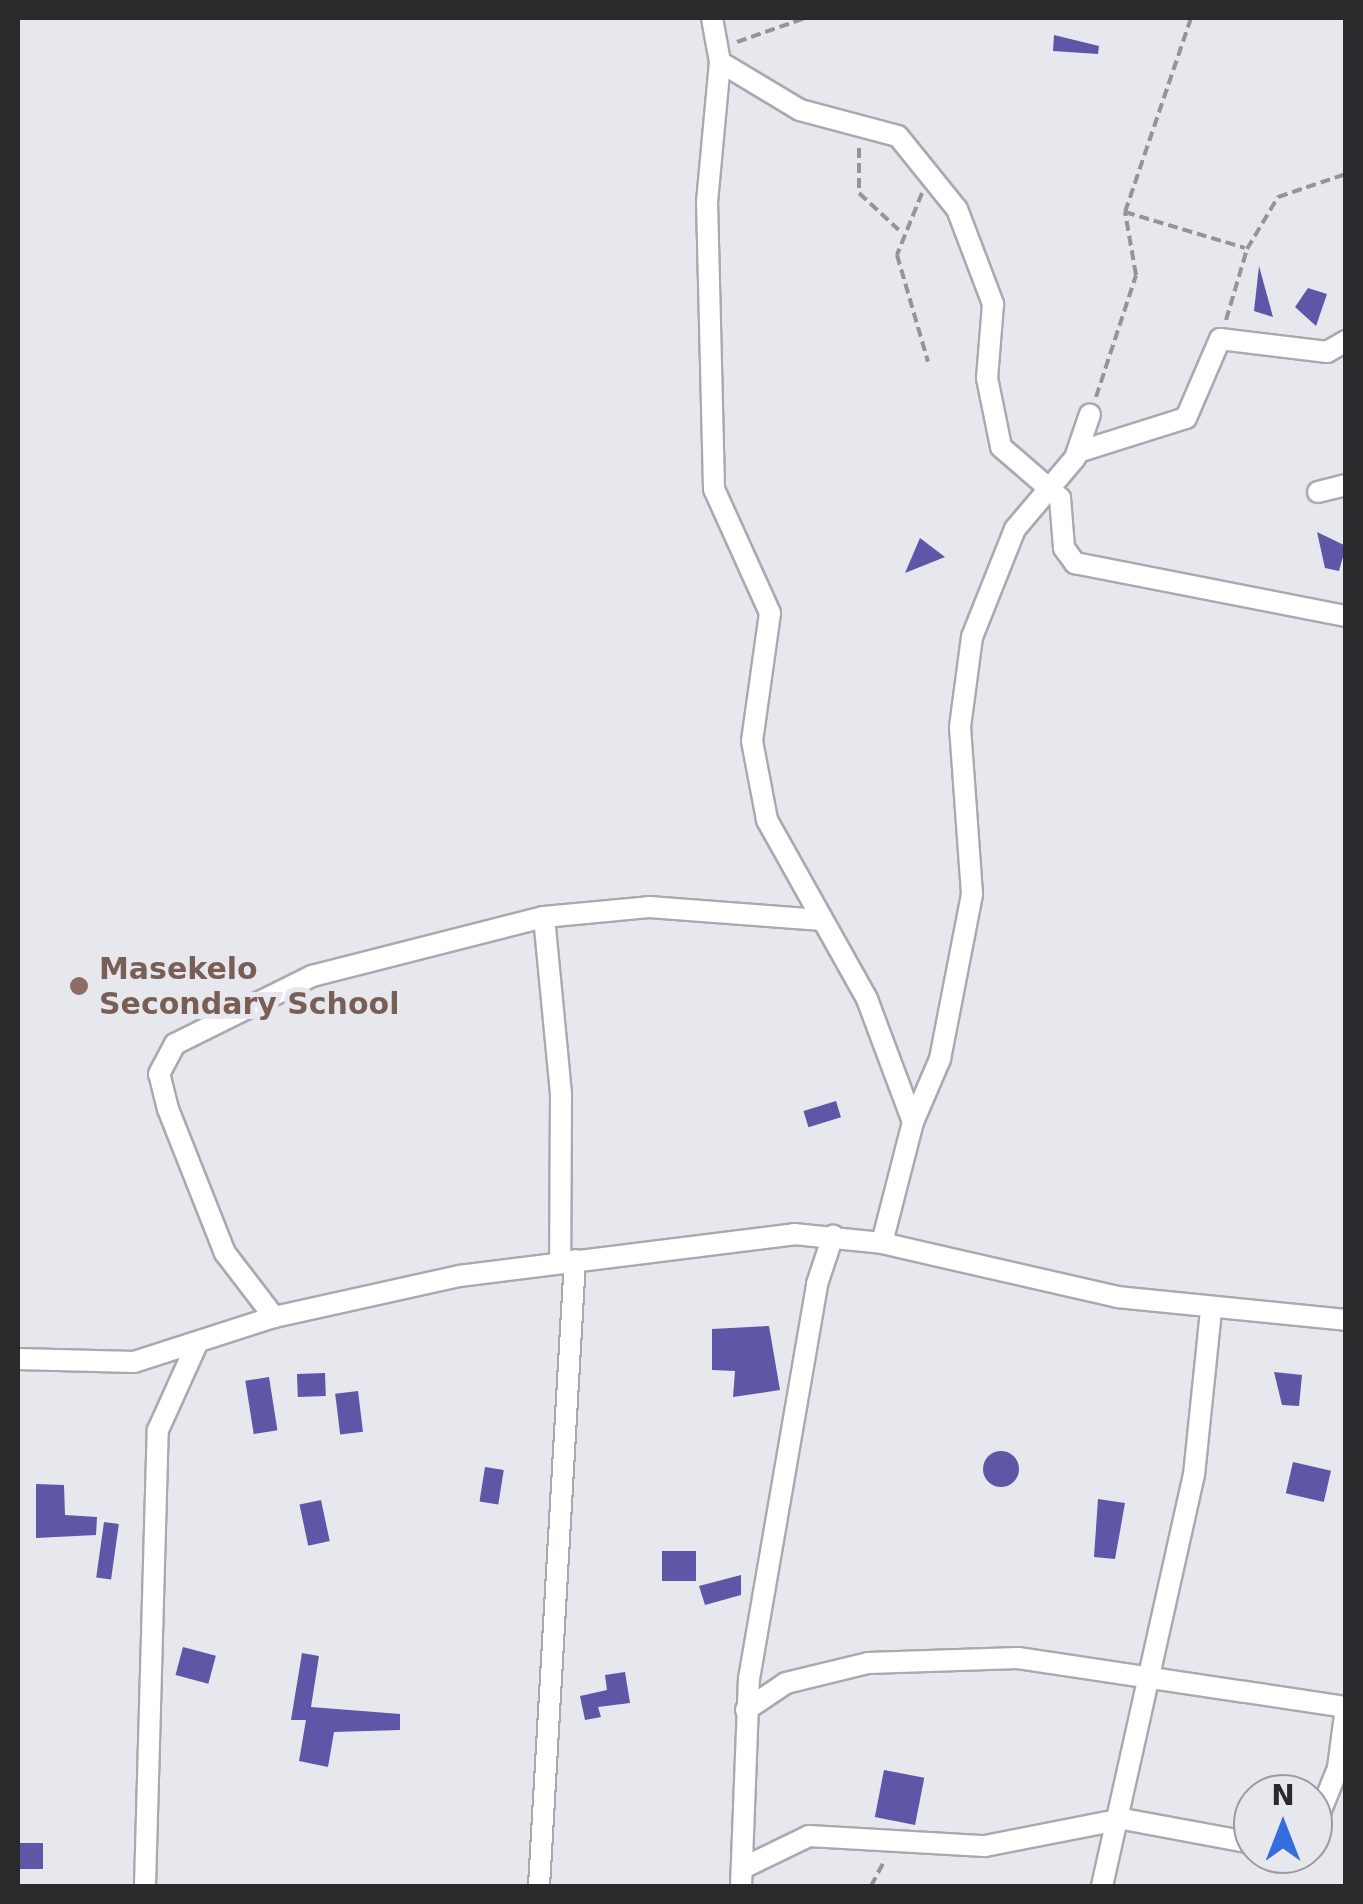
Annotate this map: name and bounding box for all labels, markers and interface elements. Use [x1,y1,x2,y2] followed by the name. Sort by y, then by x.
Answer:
[99,951,399,1022] place label: Masekelo Secondary School
[68,975,90,997] marker: Masekelo Secondary School
[1233,1774,1333,1874] north arrow
[1271,1779,1295,1812] text: N

